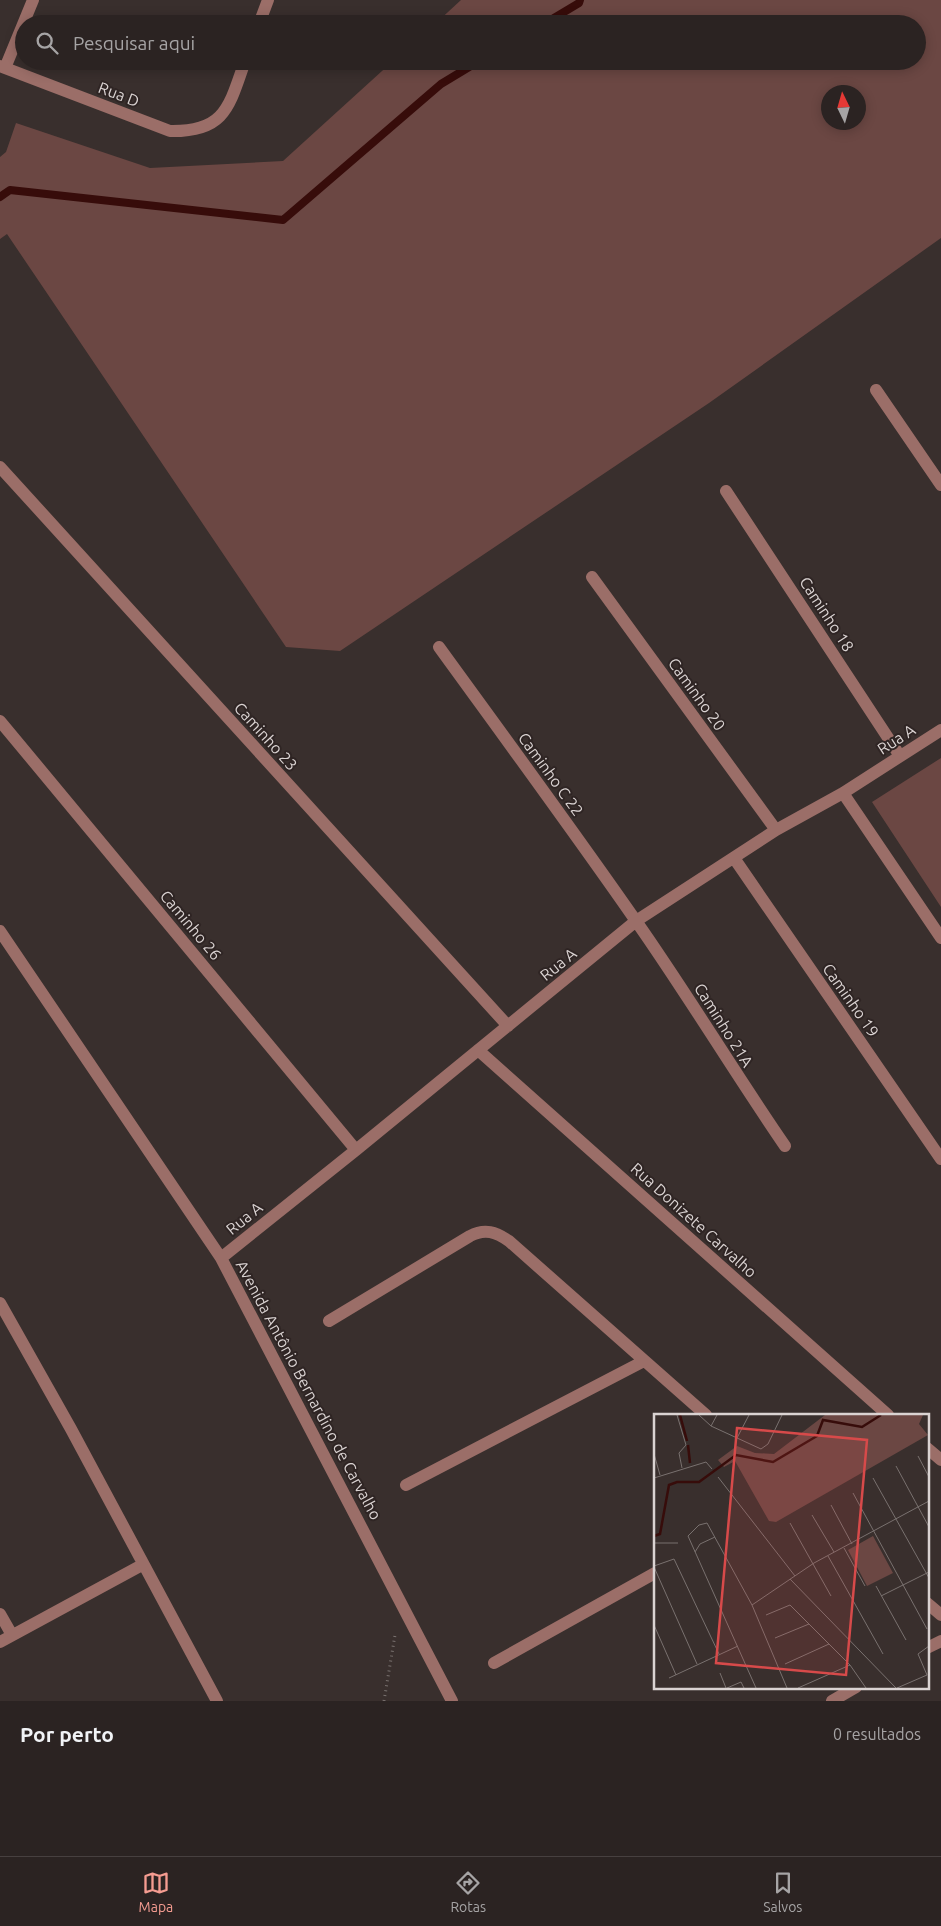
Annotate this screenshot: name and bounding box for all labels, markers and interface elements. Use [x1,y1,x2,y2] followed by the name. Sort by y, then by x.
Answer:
[15,15,926,70] search box
[33,29,61,57] icon: search
[73,32,195,54] text: Pesquisar aqui
[96,78,142,110] street label: Rua D
[821,85,866,130] north arrow
[796,573,858,655] street label: Caminho 18
[665,654,729,734] street label: Caminho 20
[231,698,301,774] street label: Caminho 23
[874,720,919,758] street label: Rua A
[515,729,587,819] street label: Caminho C 22
[157,887,225,963] street label: Caminho 26
[536,944,580,984] street label: Rua A
[819,960,883,1040] street label: Caminho 19
[691,980,757,1071] street label: Caminho 21A
[628,1159,760,1281] street label: Rua Donizete Carvalho
[222,1198,266,1238] street label: Rua A
[233,1257,385,1523] street label: Avenida Antônio Bernardino de Carvalho
[654,1414,928,1688] inset map
[20,1722,114,1746] text: Por perto
[833,1725,921,1743] text: 0 resultados
[139,1869,173,1915] tab: Mapa
[450,1869,486,1915] tab: Rotas
[763,1869,802,1915] tab: Salvos

